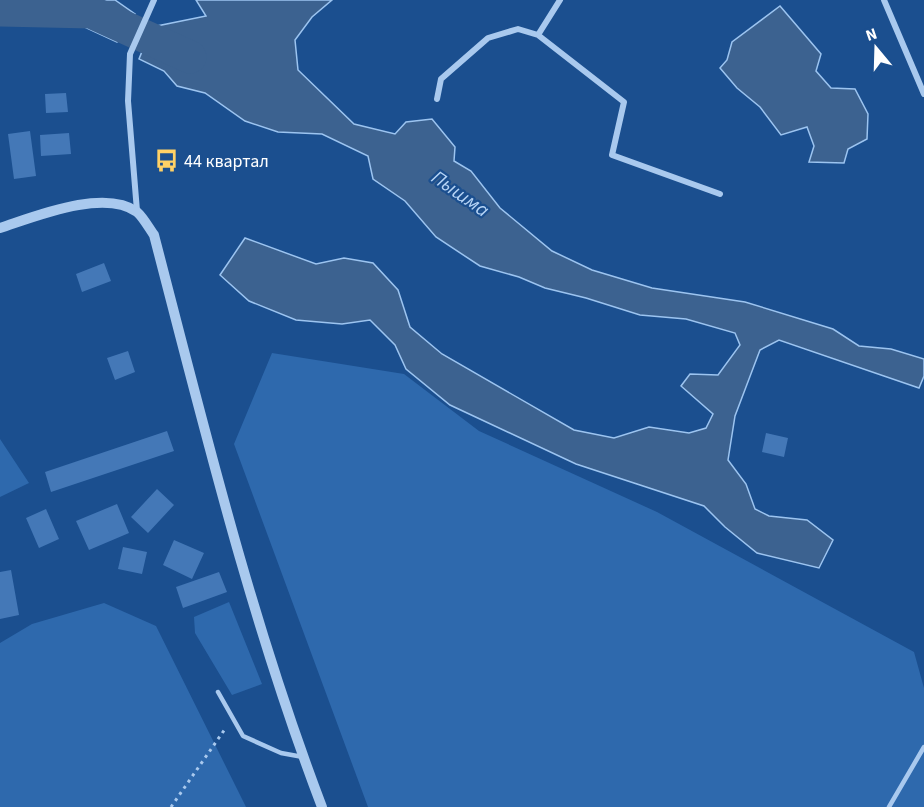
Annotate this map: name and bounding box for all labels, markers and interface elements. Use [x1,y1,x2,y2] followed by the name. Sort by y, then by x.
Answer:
[846,18,906,78] north arrow
[863,23,880,47] text: N
[153,148,179,174] bus stop icon: 44 квартал
[184,149,269,174] place label: 44 квартал
[425,164,495,224] water label: Пышма

